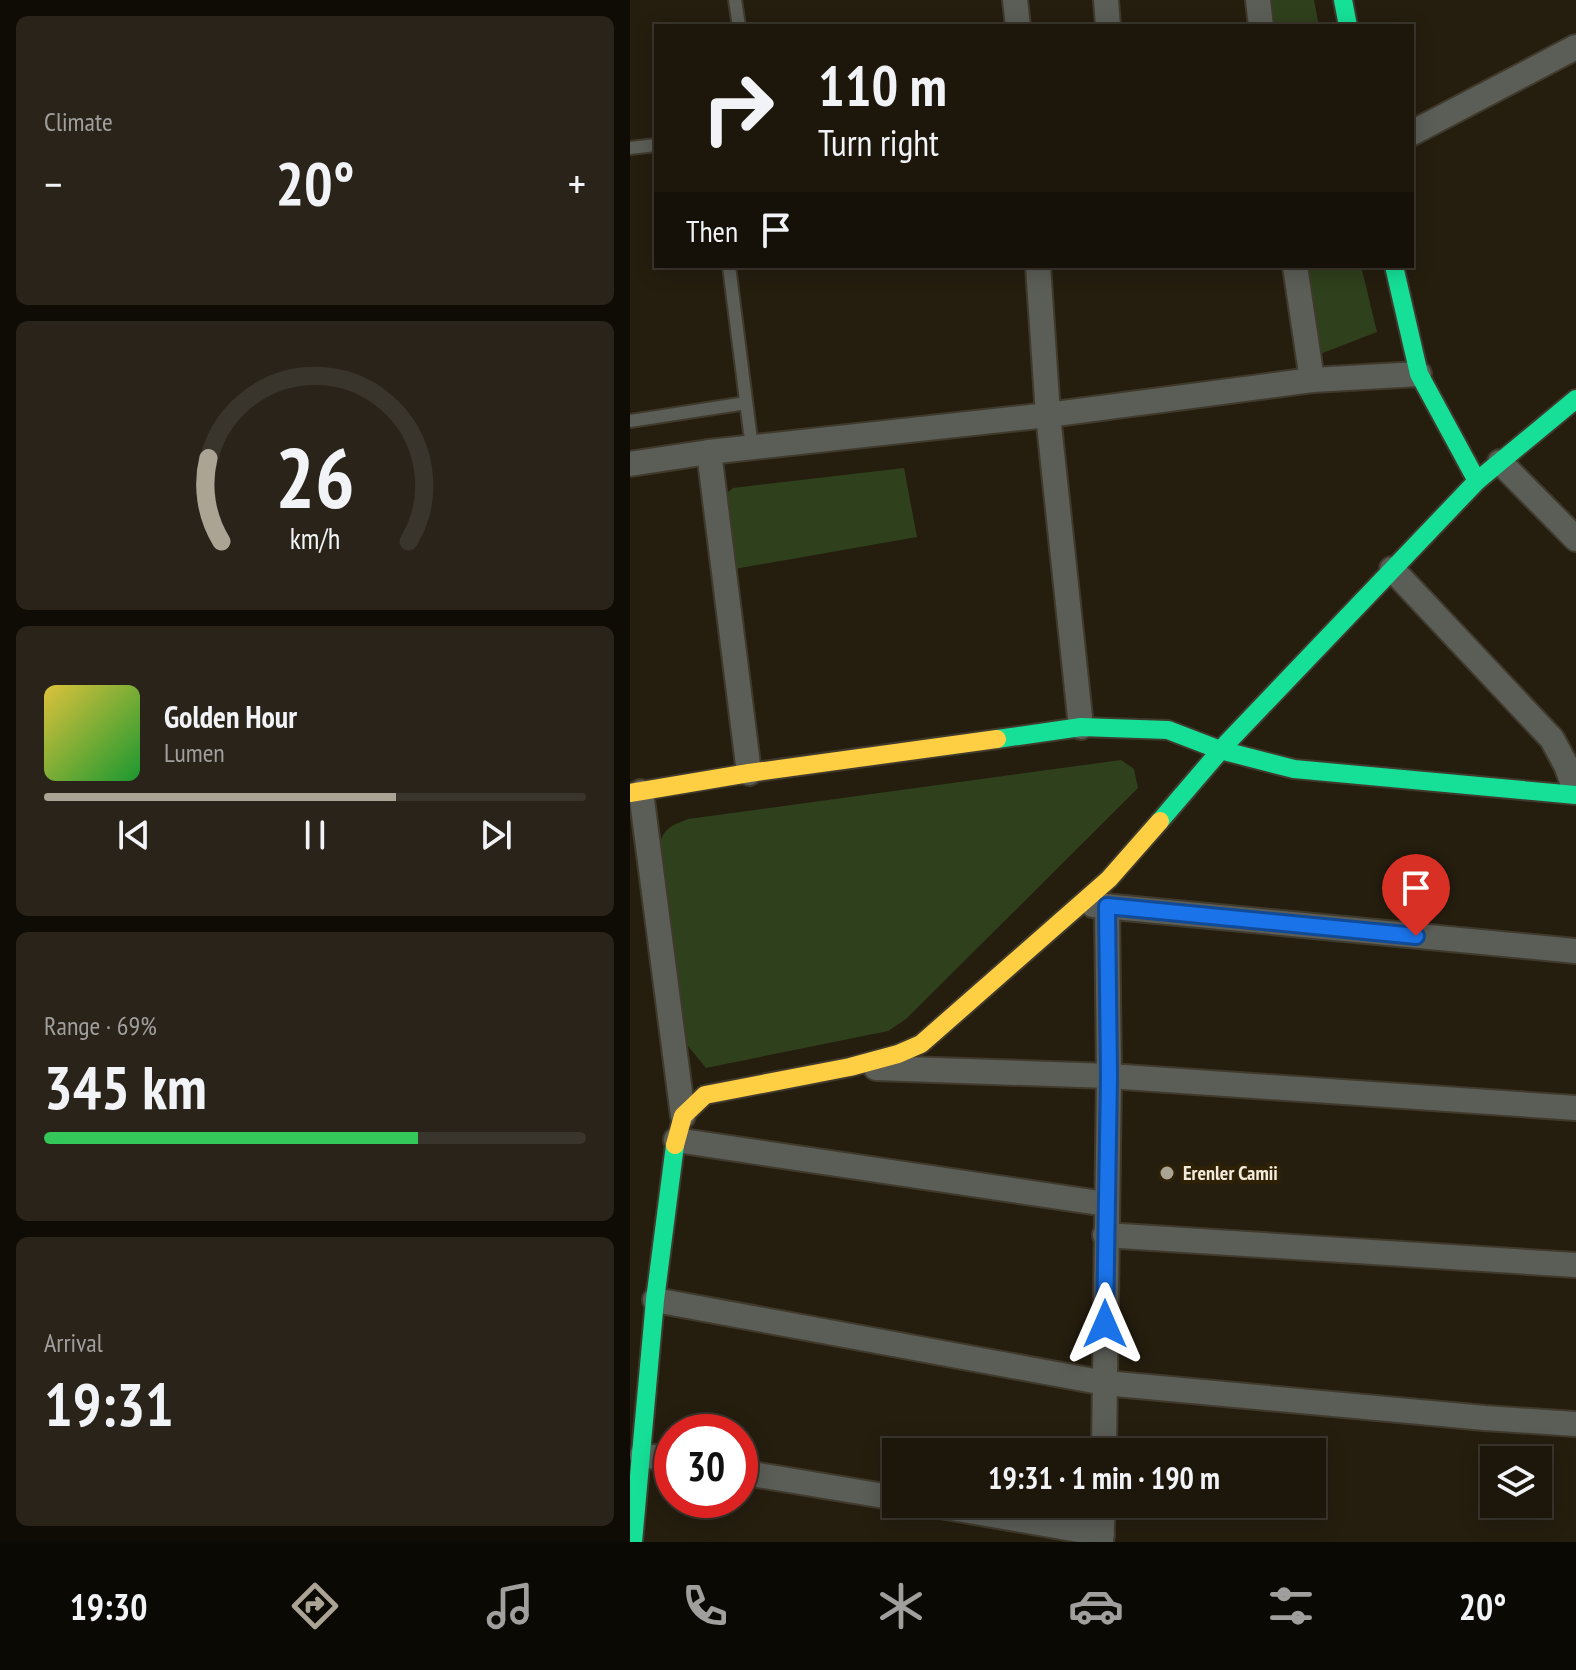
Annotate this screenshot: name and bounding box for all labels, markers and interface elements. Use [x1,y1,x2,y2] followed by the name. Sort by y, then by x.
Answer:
[818,49,947,121] text: 110 m
[686,56,790,160] icon: right
[44,105,113,138] text: Climate
[818,119,939,166] text: Turn right
[275,144,355,222] text: 20°
[44,155,62,212] text: −
[568,155,586,212] text: +
[754,208,798,252] icon: arrive
[686,211,738,250] text: Then
[275,422,355,530] text: 26
[290,520,340,557] text: km/h
[164,697,297,736] text: Golden Hour
[164,736,225,769] text: Lumen
[112,813,156,857] icon: previous
[293,813,337,857] icon: pause
[474,813,518,857] icon: next
[1382,854,1450,936] pin
[1394,866,1438,910] icon: arrive
[44,1009,157,1042] text: Range · 69%
[44,1048,207,1126] text: 345 km
[1183,1160,1278,1186] place label: Erenler Camii
[1158,1164,1176,1182] marker: Erenler Camii
[1063,1282,1147,1366] position arrow
[44,1326,103,1359] text: Arrival
[44,1365,174,1443] text: 19:31
[654,1414,758,1518] speed limit sign: 30
[1480,1446,1552,1518] map controls
[1480,1446,1552,1518] button: layers
[988,1458,1220,1497] text: 19:31 · 1 min · 190 m
[287,1578,343,1634] icon: directions
[482,1578,538,1634] icon: music
[677,1578,733,1634] icon: phone
[873,1578,929,1634] icon: climate
[1068,1578,1124,1634] icon: car
[1263,1578,1319,1634] icon: filters
[70,1583,148,1630] text: 19:30
[1459,1583,1506,1630] text: 20°

